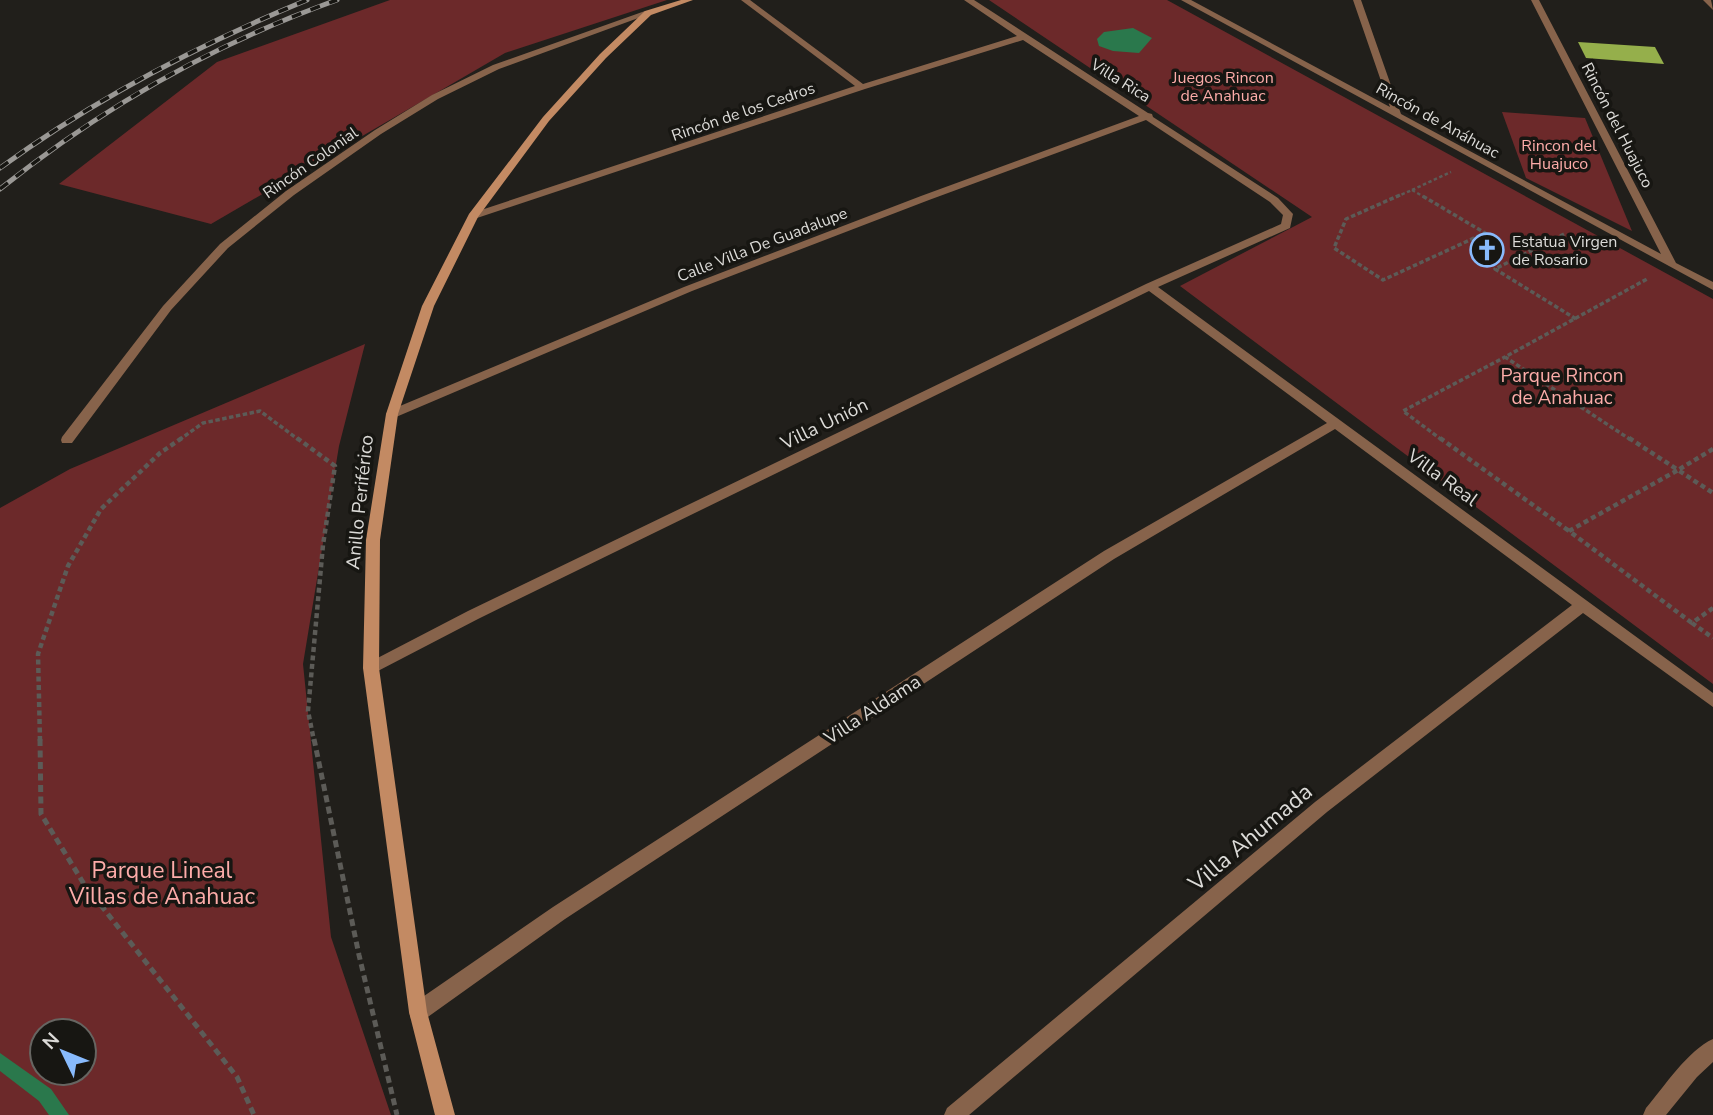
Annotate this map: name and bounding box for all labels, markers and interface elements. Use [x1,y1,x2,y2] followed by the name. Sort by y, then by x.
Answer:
[1085,53,1155,108] street label: Villa Rica
[1576,59,1658,192] street label: Rincón del Huajuco
[1171,67,1274,107] park label: Juegos Rincon de Anahuac
[669,77,818,147] street label: Rincón de los Cedros
[1372,78,1504,164] street label: Rincón de Anáhuac
[259,122,363,204] street label: Rincón Colonial
[1521,135,1597,175] park label: Rincon del Huajuco
[674,202,851,288] street label: Calle Villa De Guadalupe
[1468,231,1506,269] church icon: Estatua Virgen de Rosario
[1512,231,1617,271] place label: Estatua Virgen de Rosario
[1501,363,1623,411] park label: Parque Rincon de Anahuac
[776,392,872,457] street label: Villa Unión
[340,434,380,571] street label: Anillo Periférico
[1401,443,1484,513] street label: Villa Real
[818,669,926,751] street label: Villa Aldama
[1181,776,1319,899] street label: Villa Ahumada
[68,855,256,912] park label: Parque Lineal Villas de Anahuac
[28,1017,98,1087] north arrow
[37,1027,66,1055] text: N

